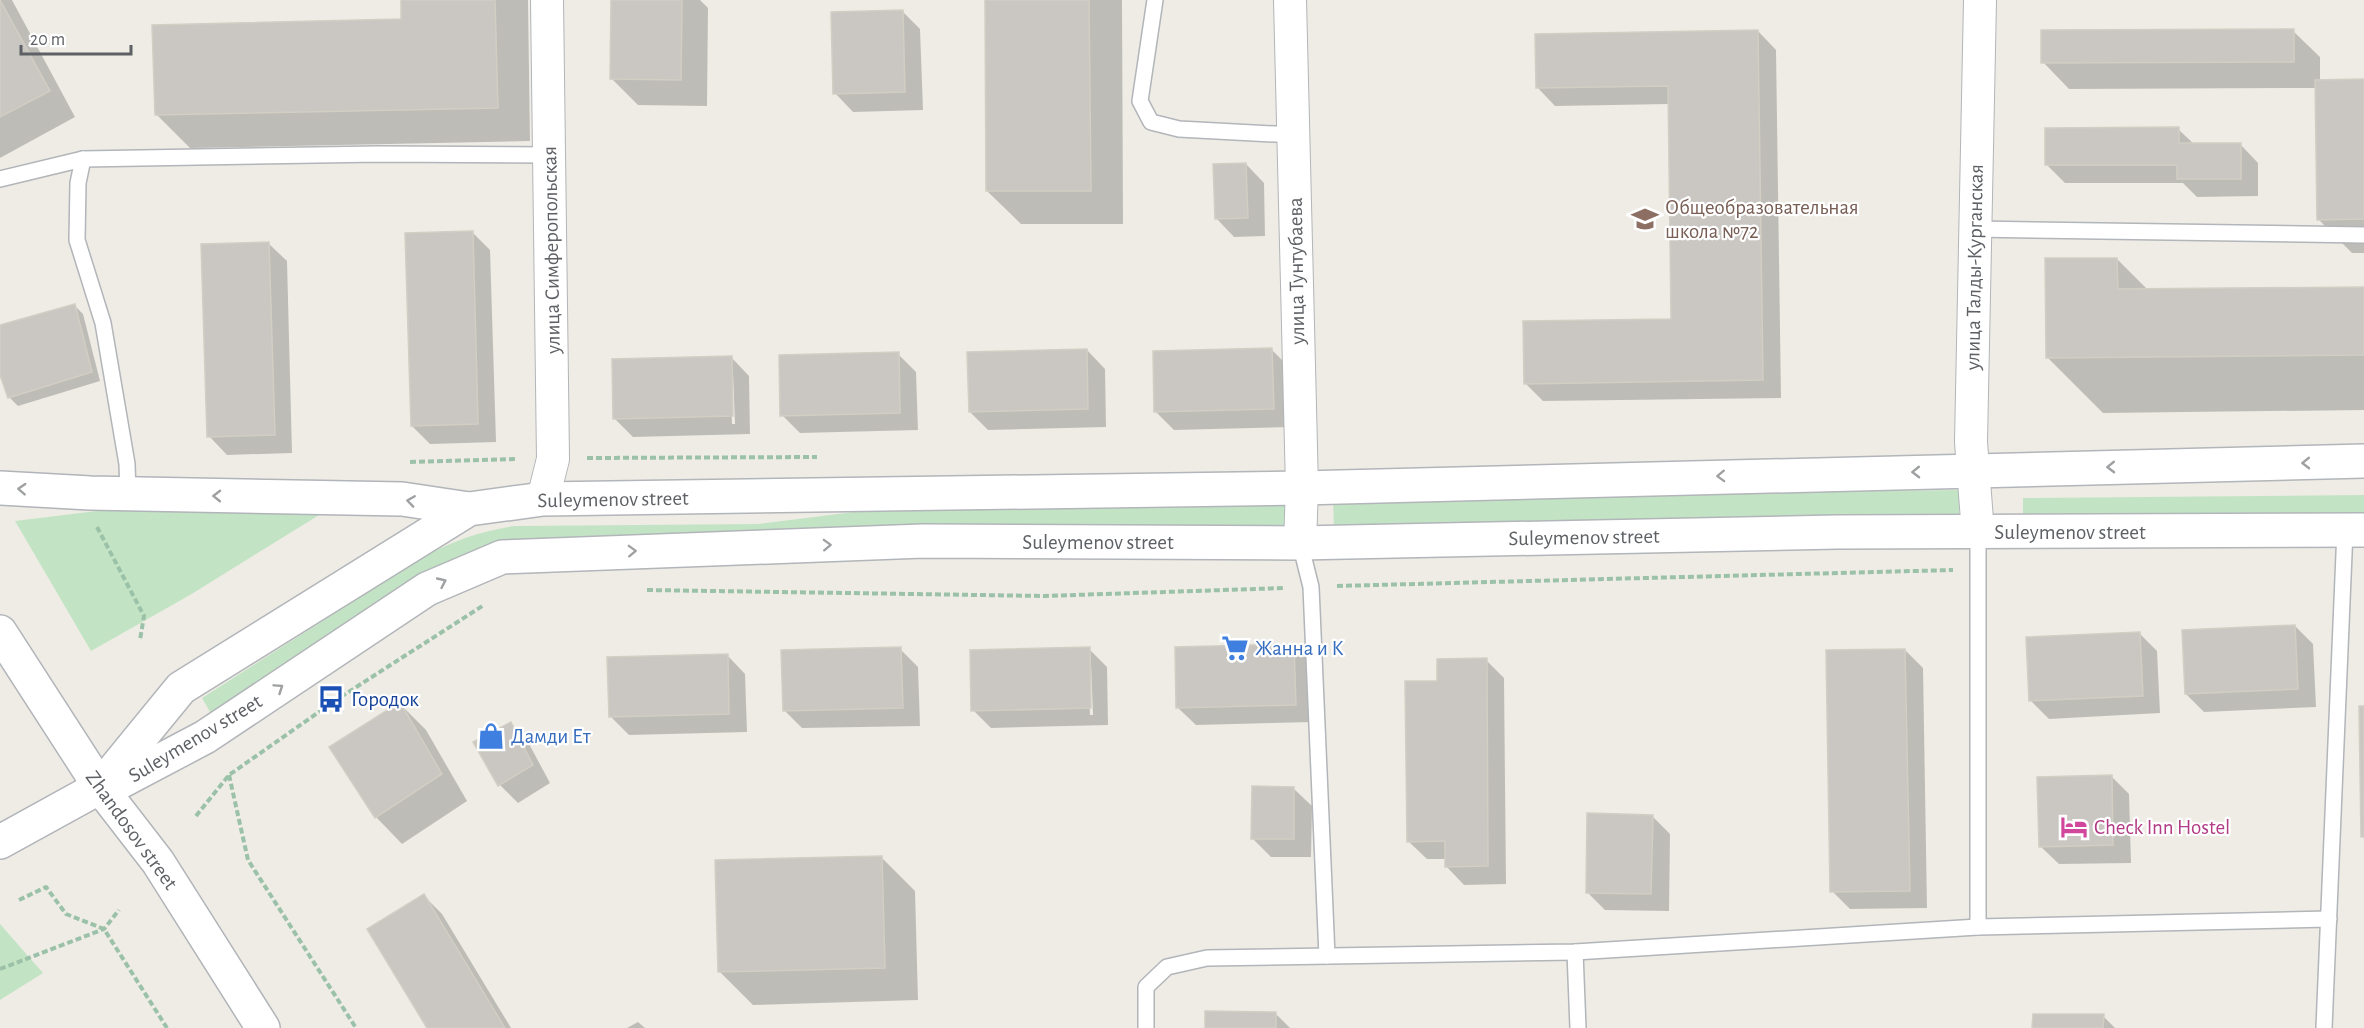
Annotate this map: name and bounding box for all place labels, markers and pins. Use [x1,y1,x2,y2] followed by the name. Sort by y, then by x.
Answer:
[1665,197,1859,242] place label: Общеобразовательная школа №72
[1630,204,1660,234] school or university icon: Общеобразовательная школа №72
[1220,633,1250,663] supermarket icon: Жанна и К
[1255,638,1344,659] place label: Жанна и К
[316,684,346,714] bus stop icon: Городок
[351,689,419,710] place label: Городок
[476,721,506,751] shop icon: Дамди Ет
[511,726,591,747] place label: Дамди Ет
[2059,812,2089,842] hotel icon: Check Inn Hostel
[2094,817,2230,838] place label: Check Inn Hostel

